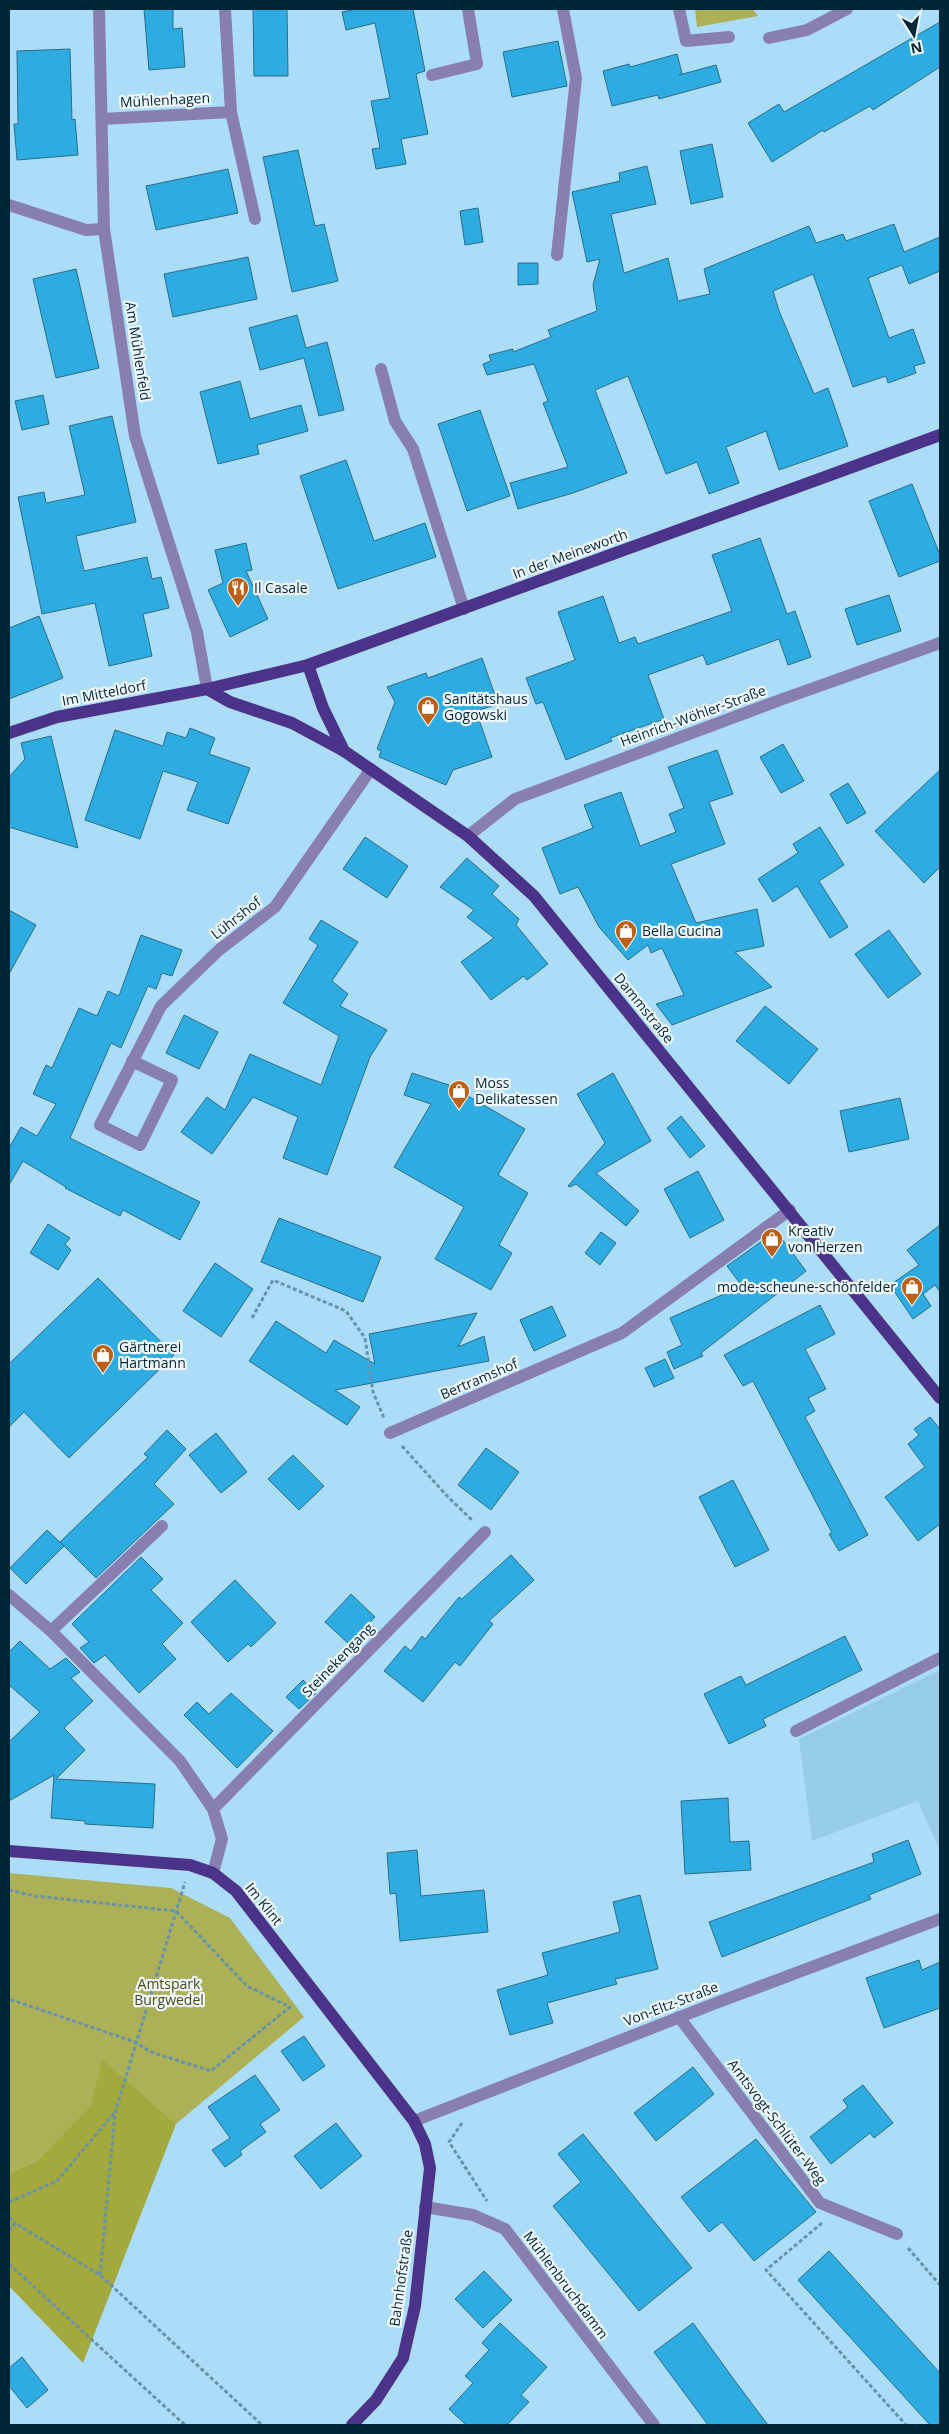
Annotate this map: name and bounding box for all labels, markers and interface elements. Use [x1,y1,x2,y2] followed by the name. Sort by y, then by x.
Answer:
[889,10,939,60] north arrow
[909,38,924,59] text: N
[119,88,210,111] street label: Mühlenhagen
[121,300,156,402] street label: Am Mühlenfeld
[510,524,630,583] street label: In der Meineworth
[226,576,250,607] restaurant icon: Il Casale
[254,578,308,597] place label: Il Casale
[60,675,149,710] street label: Im Mitteldorf
[617,680,768,751] street label: Heinrich-Wöhler-Straße
[444,689,528,724] place label: Sanitätshaus Gogowski
[416,695,440,726] shop icon: Sanitätshaus Gogowski
[207,891,266,943] street label: Lührshof
[614,919,638,950] shop icon: Bella Cucina
[642,921,721,940] place label: Bella Cucina
[610,968,679,1047] street label: Dammstraße
[475,1073,558,1108] place label: Moss Delikatessen
[447,1079,471,1110] shop icon: Moss Delikatessen
[788,1221,863,1256] place label: Kreativ von Herzen
[760,1227,784,1258] shop icon: Kreativ von Herzen
[900,1275,924,1306] shop icon: mode-scheune-schönfelder
[717,1277,896,1296] place label: mode-scheune-schönfelder
[119,1337,186,1372] place label: Gärtnerei Hartmann
[91,1343,115,1374] shop icon: Gärtnerei Hartmann
[437,1353,522,1403] street label: Bertramshof
[298,1618,378,1701] street label: Steinekengang
[241,1878,287,1929] street label: Im Klint
[134,1974,204,2009] park label: Amtspark Burgwedel
[621,1977,721,2030] street label: Von-Eltz-Straße
[724,2055,831,2189] street label: Amtsvogt-Schlüter-Weg
[520,2227,613,2342] street label: Mühlenbruchdamm
[384,2228,417,2328] street label: Bahnhofstraße

